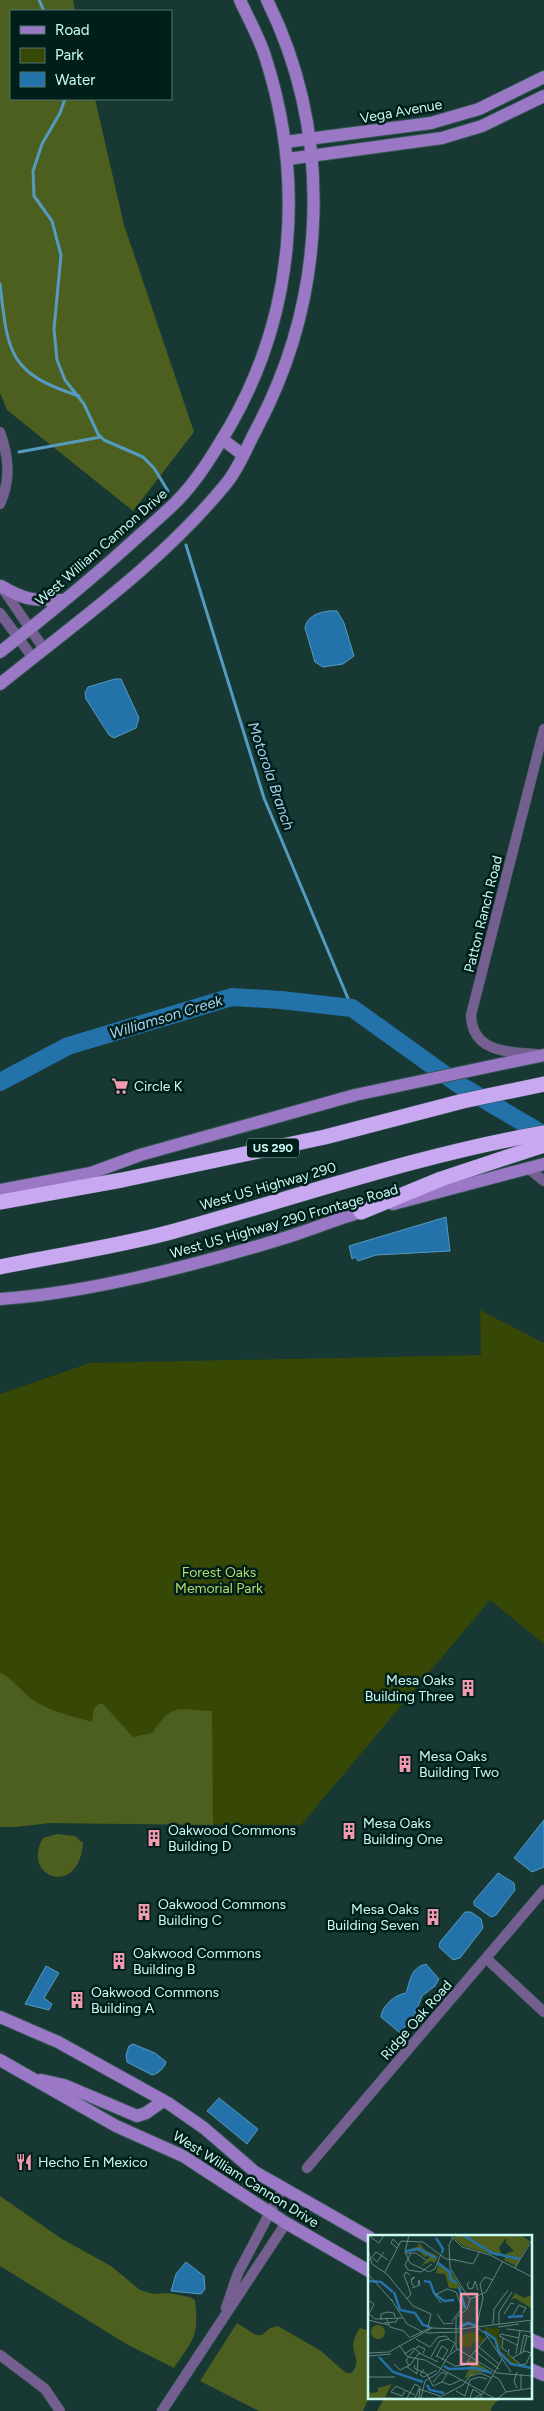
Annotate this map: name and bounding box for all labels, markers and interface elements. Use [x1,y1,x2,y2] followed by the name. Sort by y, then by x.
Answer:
[10,10,172,100] legend
[55,21,90,39] text: Road
[55,46,84,64] text: Park
[55,71,95,89] text: Water
[359,96,444,127] street label: Vega Avenue
[32,485,171,609] street label: West William Cannon Drive
[244,719,298,833] water label: Motorola Branch
[461,854,506,974] street label: Patton Ranch Road
[107,991,225,1043] water label: Williamson Creek
[110,1076,130,1096] supermarket icon: Circle K
[134,1078,183,1095] place label: Circle K
[247,1138,299,1158] road number: US 290
[198,1159,338,1214] street label: West US Highway 290
[168,1181,400,1262] street label: West US Highway 290 Frontage Road
[175,1564,263,1597] park label: Forest Oaks Memorial Park
[365,1672,454,1705] place label: Mesa Oaks Building Three
[458,1678,478,1698] building icon: Mesa Oaks Building Three
[419,1748,499,1781] place label: Mesa Oaks Building Two
[395,1754,415,1774] building icon: Mesa Oaks Building Two
[363,1815,443,1848] place label: Mesa Oaks Building One
[339,1821,359,1841] building icon: Mesa Oaks Building One
[168,1822,296,1855] place label: Oakwood Commons Building D
[144,1828,164,1848] building icon: Oakwood Commons Building D
[158,1896,286,1929] place label: Oakwood Commons Building C
[327,1901,419,1934] place label: Mesa Oaks Building Seven
[134,1902,154,1922] building icon: Oakwood Commons Building C
[423,1907,443,1927] building icon: Mesa Oaks Building Seven
[133,1945,261,1978] place label: Oakwood Commons Building B
[109,1951,129,1971] building icon: Oakwood Commons Building B
[377,1977,456,2064] street label: Ridge Oak Road
[91,1984,219,2017] place label: Oakwood Commons Building A
[67,1990,87,2010] building icon: Oakwood Commons Building A
[170,2127,322,2232] street label: West William Cannon Drive
[14,2152,34,2172] restaurant icon: Hecho En Mexico
[38,2154,148,2171] place label: Hecho En Mexico
[368,2235,532,2398] inset map

